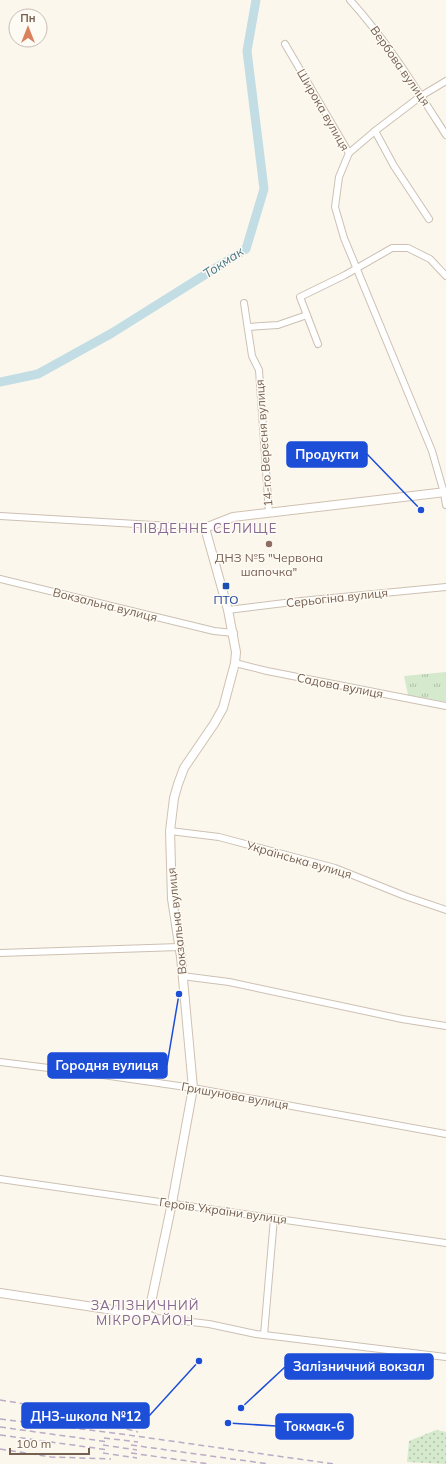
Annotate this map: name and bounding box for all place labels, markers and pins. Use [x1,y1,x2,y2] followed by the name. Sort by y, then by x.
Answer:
[287,442,367,467] callout: Продукти
[264,539,274,549] marker: ДНЗ №5 "Червона шапочка"
[215,550,323,579] place label: ДНЗ №5 "Червона шапочка"
[221,581,231,591] marker: ПТО
[213,592,239,607] place label: ПТО
[48,1053,167,1078] callout: Городня вулиця
[285,1354,433,1379] callout: Залізничний вокзал
[22,1403,149,1428] callout: ДНЗ-школа №12
[276,1414,353,1439] callout: Токмак-6

